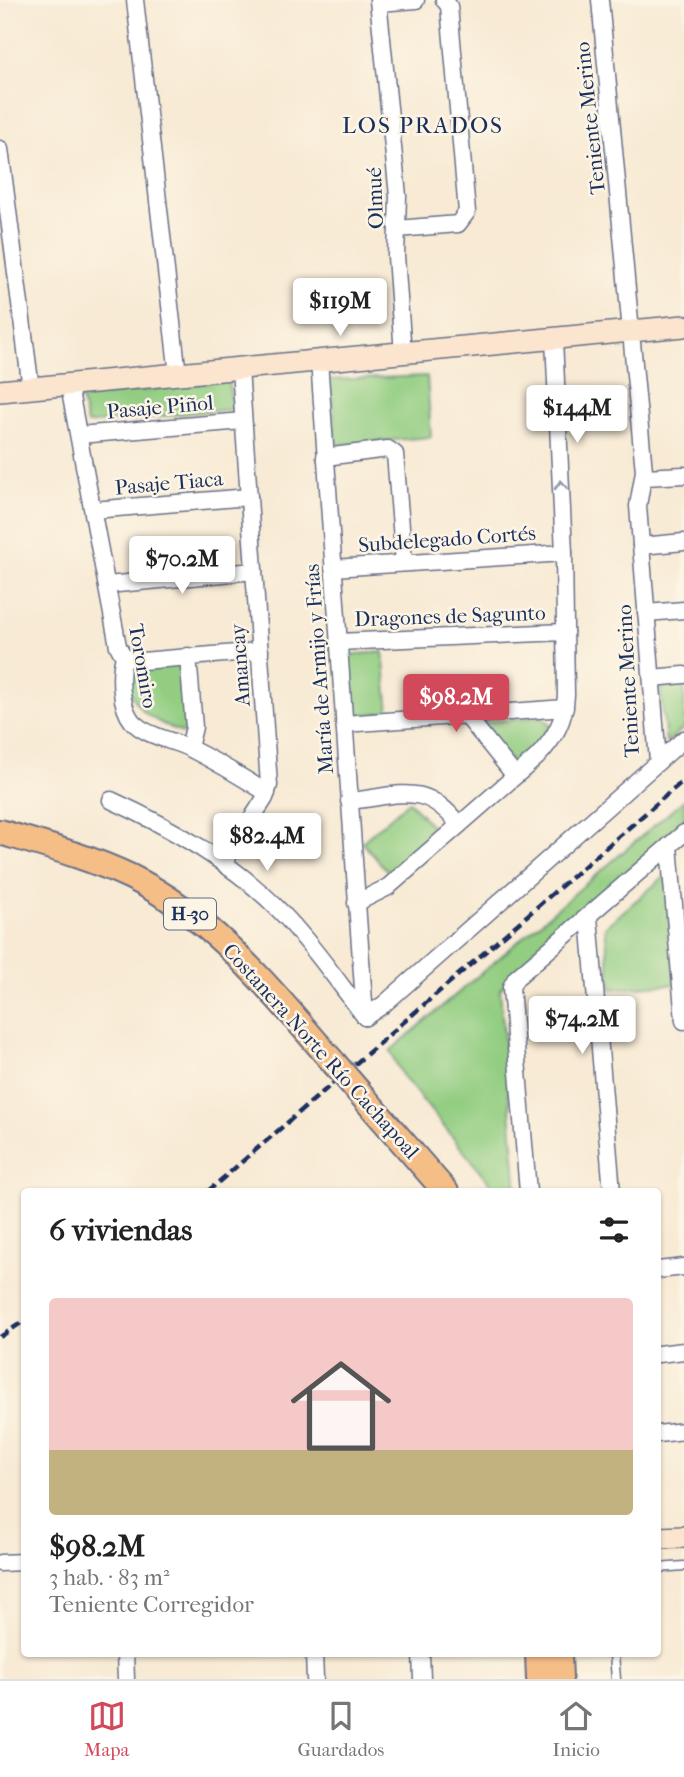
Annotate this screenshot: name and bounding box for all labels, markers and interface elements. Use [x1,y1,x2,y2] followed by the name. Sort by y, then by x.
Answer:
[570,41,610,195] street label: Teniente Merino
[342,112,504,139] district label: LOS PRADOS
[362,167,388,229] street label: Olmué
[291,278,389,338] pin: $119M
[309,287,371,314] text: $119M
[528,386,626,445] pin: $144M
[106,390,215,424] street label: Pasaje Piñol
[542,394,612,421] text: $144M
[114,466,224,500] street label: Pasaje Tiaca
[553,479,568,490] one-way arrow
[357,521,537,557] street label: Subdelegado Cortés
[125,536,239,596] pin: $70.2M
[145,545,219,572] text: $70.2M
[300,563,338,775] street label: María de Armijo y Frías
[354,601,546,631] street label: Dragones de Sagunto
[612,604,644,758] street label: Teniente Merino
[124,622,162,710] street label: Toromiro
[225,622,255,708] street label: Amancay
[399,674,513,734] pin: $98.2M
[419,683,493,710] text: $98.2M
[210,814,324,873] pin: $82.4M
[229,822,305,849] text: $82.4M
[164,898,216,930] road number: H-30
[218,938,424,1164] street label: Costanera Norte Río Cachapoal
[525,996,639,1056] pin: $74.2M
[545,1005,619,1032] text: $74.2M
[595,1211,633,1249] icon: filters
[49,1213,192,1248] text: 6 viviendas
[278,1343,404,1469] icon: home
[49,1529,145,1564] text: $98.2M
[49,1564,169,1591] text: 3 hab. · 83 m²
[49,1591,254,1618] text: Teniente Corregidor
[84,1697,129,1761] tab: Mapa
[297,1697,384,1761] tab: Guardados
[553,1697,600,1761] tab: Inicio

